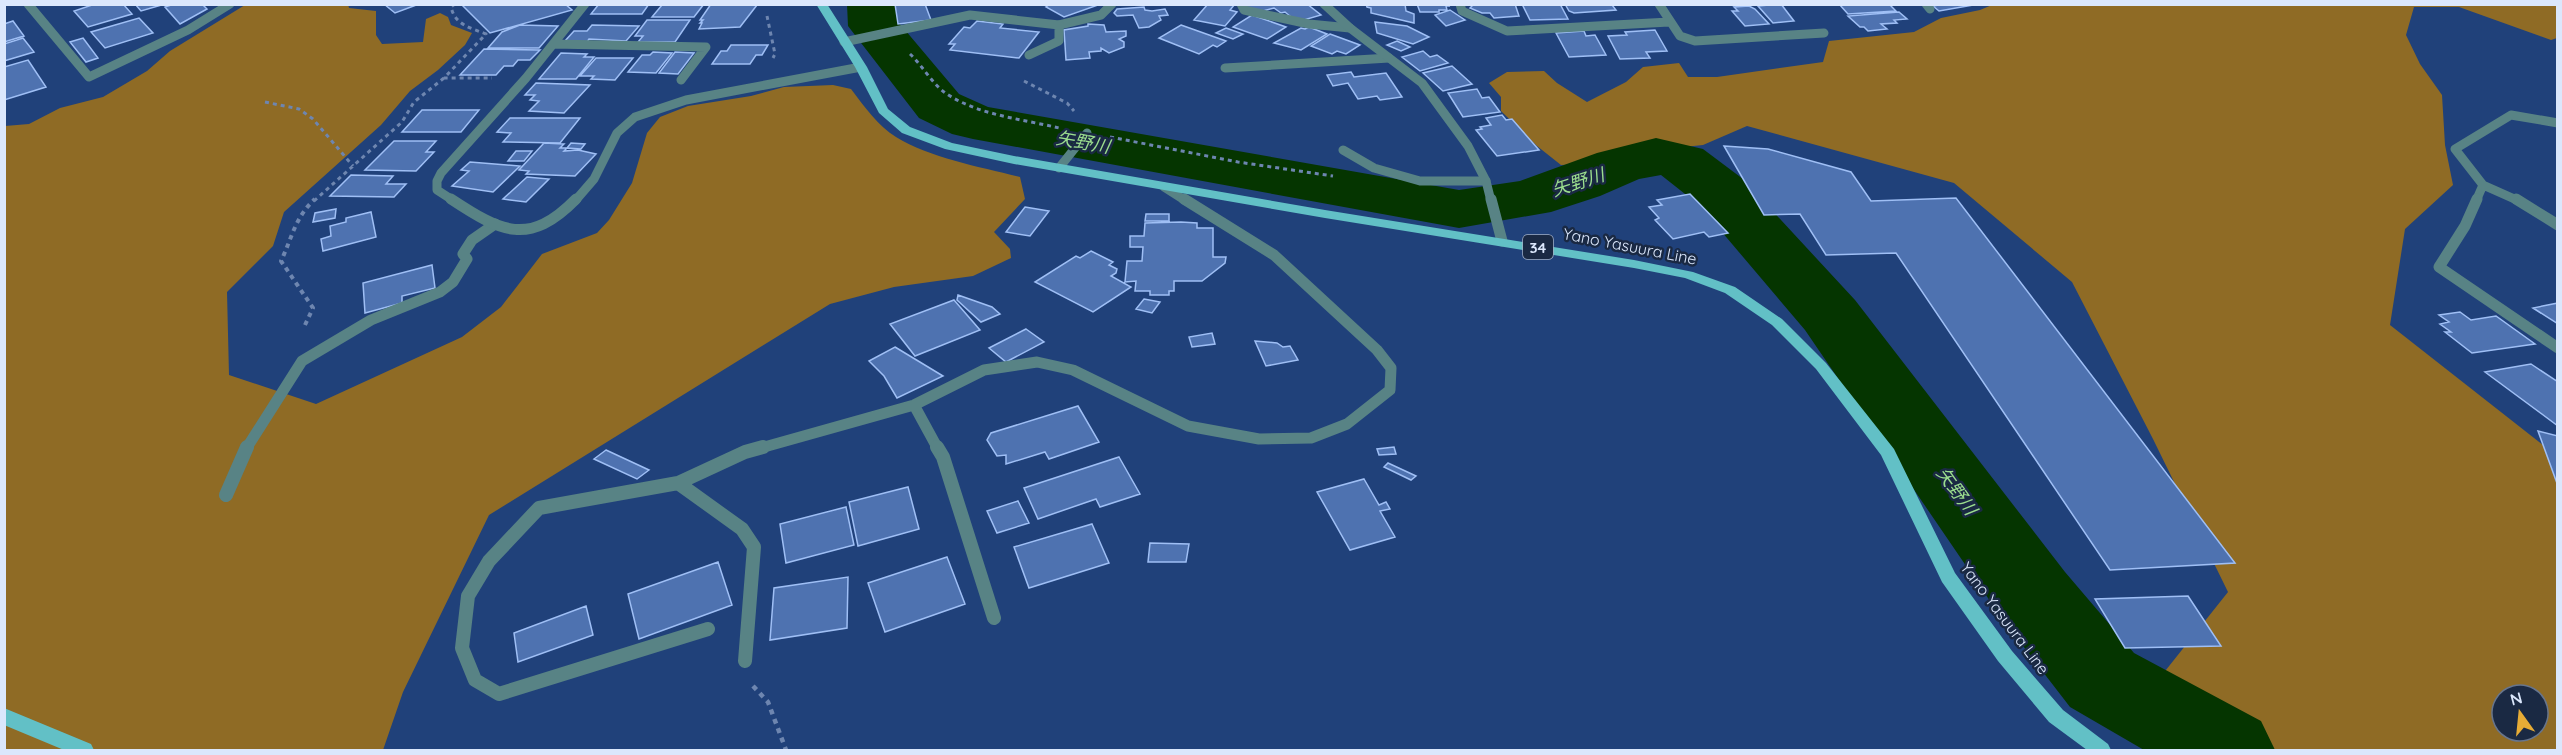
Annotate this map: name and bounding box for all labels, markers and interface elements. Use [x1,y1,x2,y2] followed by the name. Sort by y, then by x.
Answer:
[1054,126,1114,158] water label: 矢野川
[1549,162,1609,201] water label: 矢野川
[1562,223,1698,269] street label: Yano Yasuura Line
[1523,235,1553,259] road number: 34
[1932,462,1983,521] water label: 矢野川
[1956,558,2054,678] street label: Yano Yasuura Line
[2490,683,2550,743] north arrow
[2508,687,2524,710] text: N

